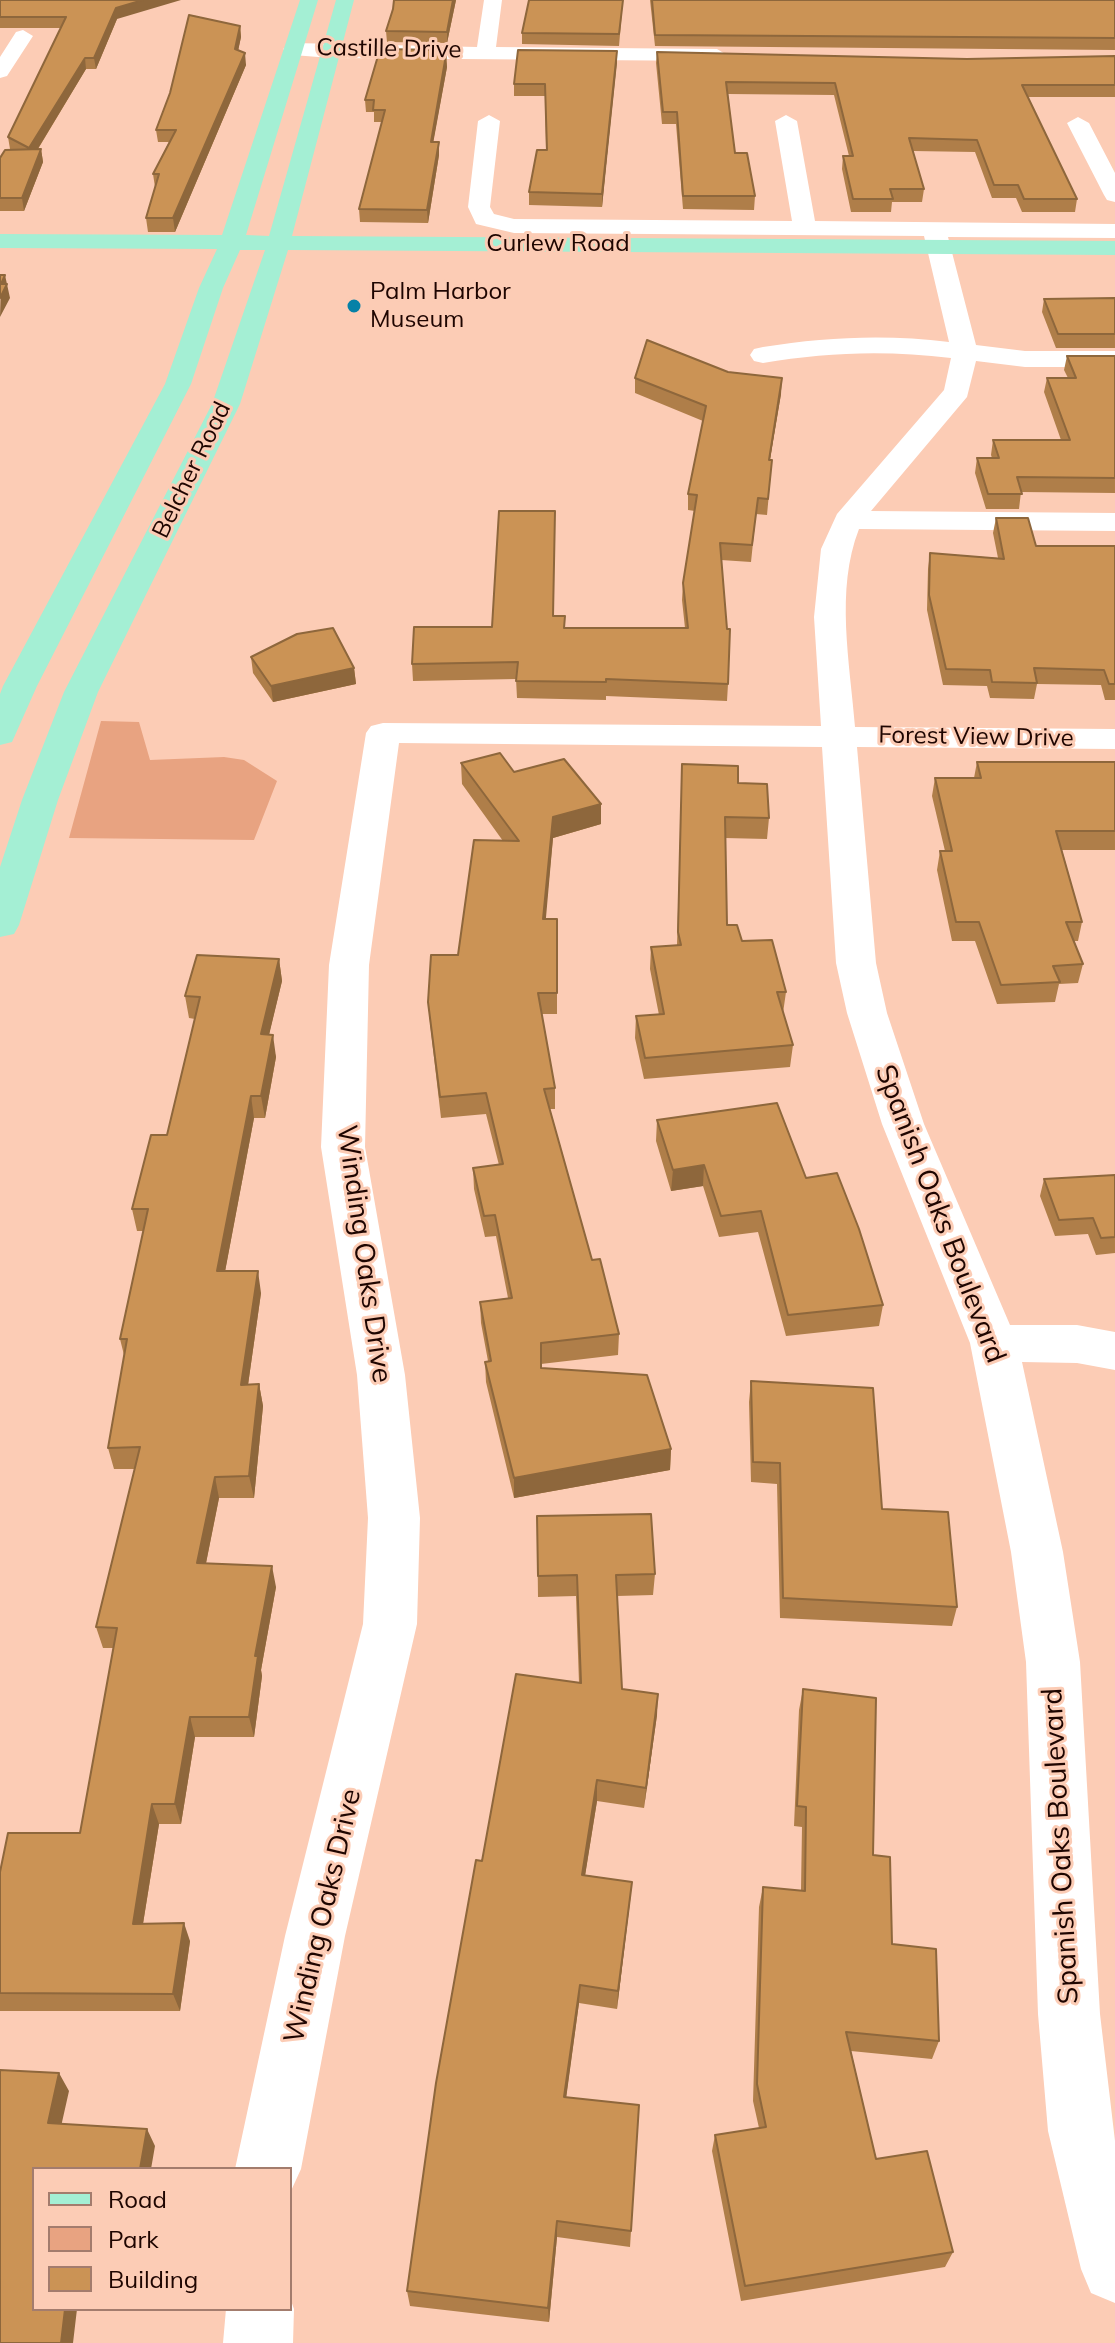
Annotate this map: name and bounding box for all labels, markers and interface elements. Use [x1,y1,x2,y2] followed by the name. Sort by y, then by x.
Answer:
[316,33,462,65] street label: Castille Drive
[486,230,630,258] street label: Curlew Road
[370,278,511,334] place label: Palm Harbor Museum
[345,297,363,315] marker: Palm Harbor Museum
[147,397,237,543] street label: Belcher Road
[878,721,1074,753] street label: Forest View Drive
[868,1060,1012,1368] street label: Spanish Oaks Boulevard
[329,1123,399,1385] street label: Winding Oaks Drive
[1036,1687,1086,2005] street label: Spanish Oaks Boulevard
[277,1786,369,2046] street label: Winding Oaks Drive
[32,2167,292,2311] legend
[108,2184,167,2214] text: Road
[108,2224,159,2254] text: Park
[108,2264,198,2294] text: Building

